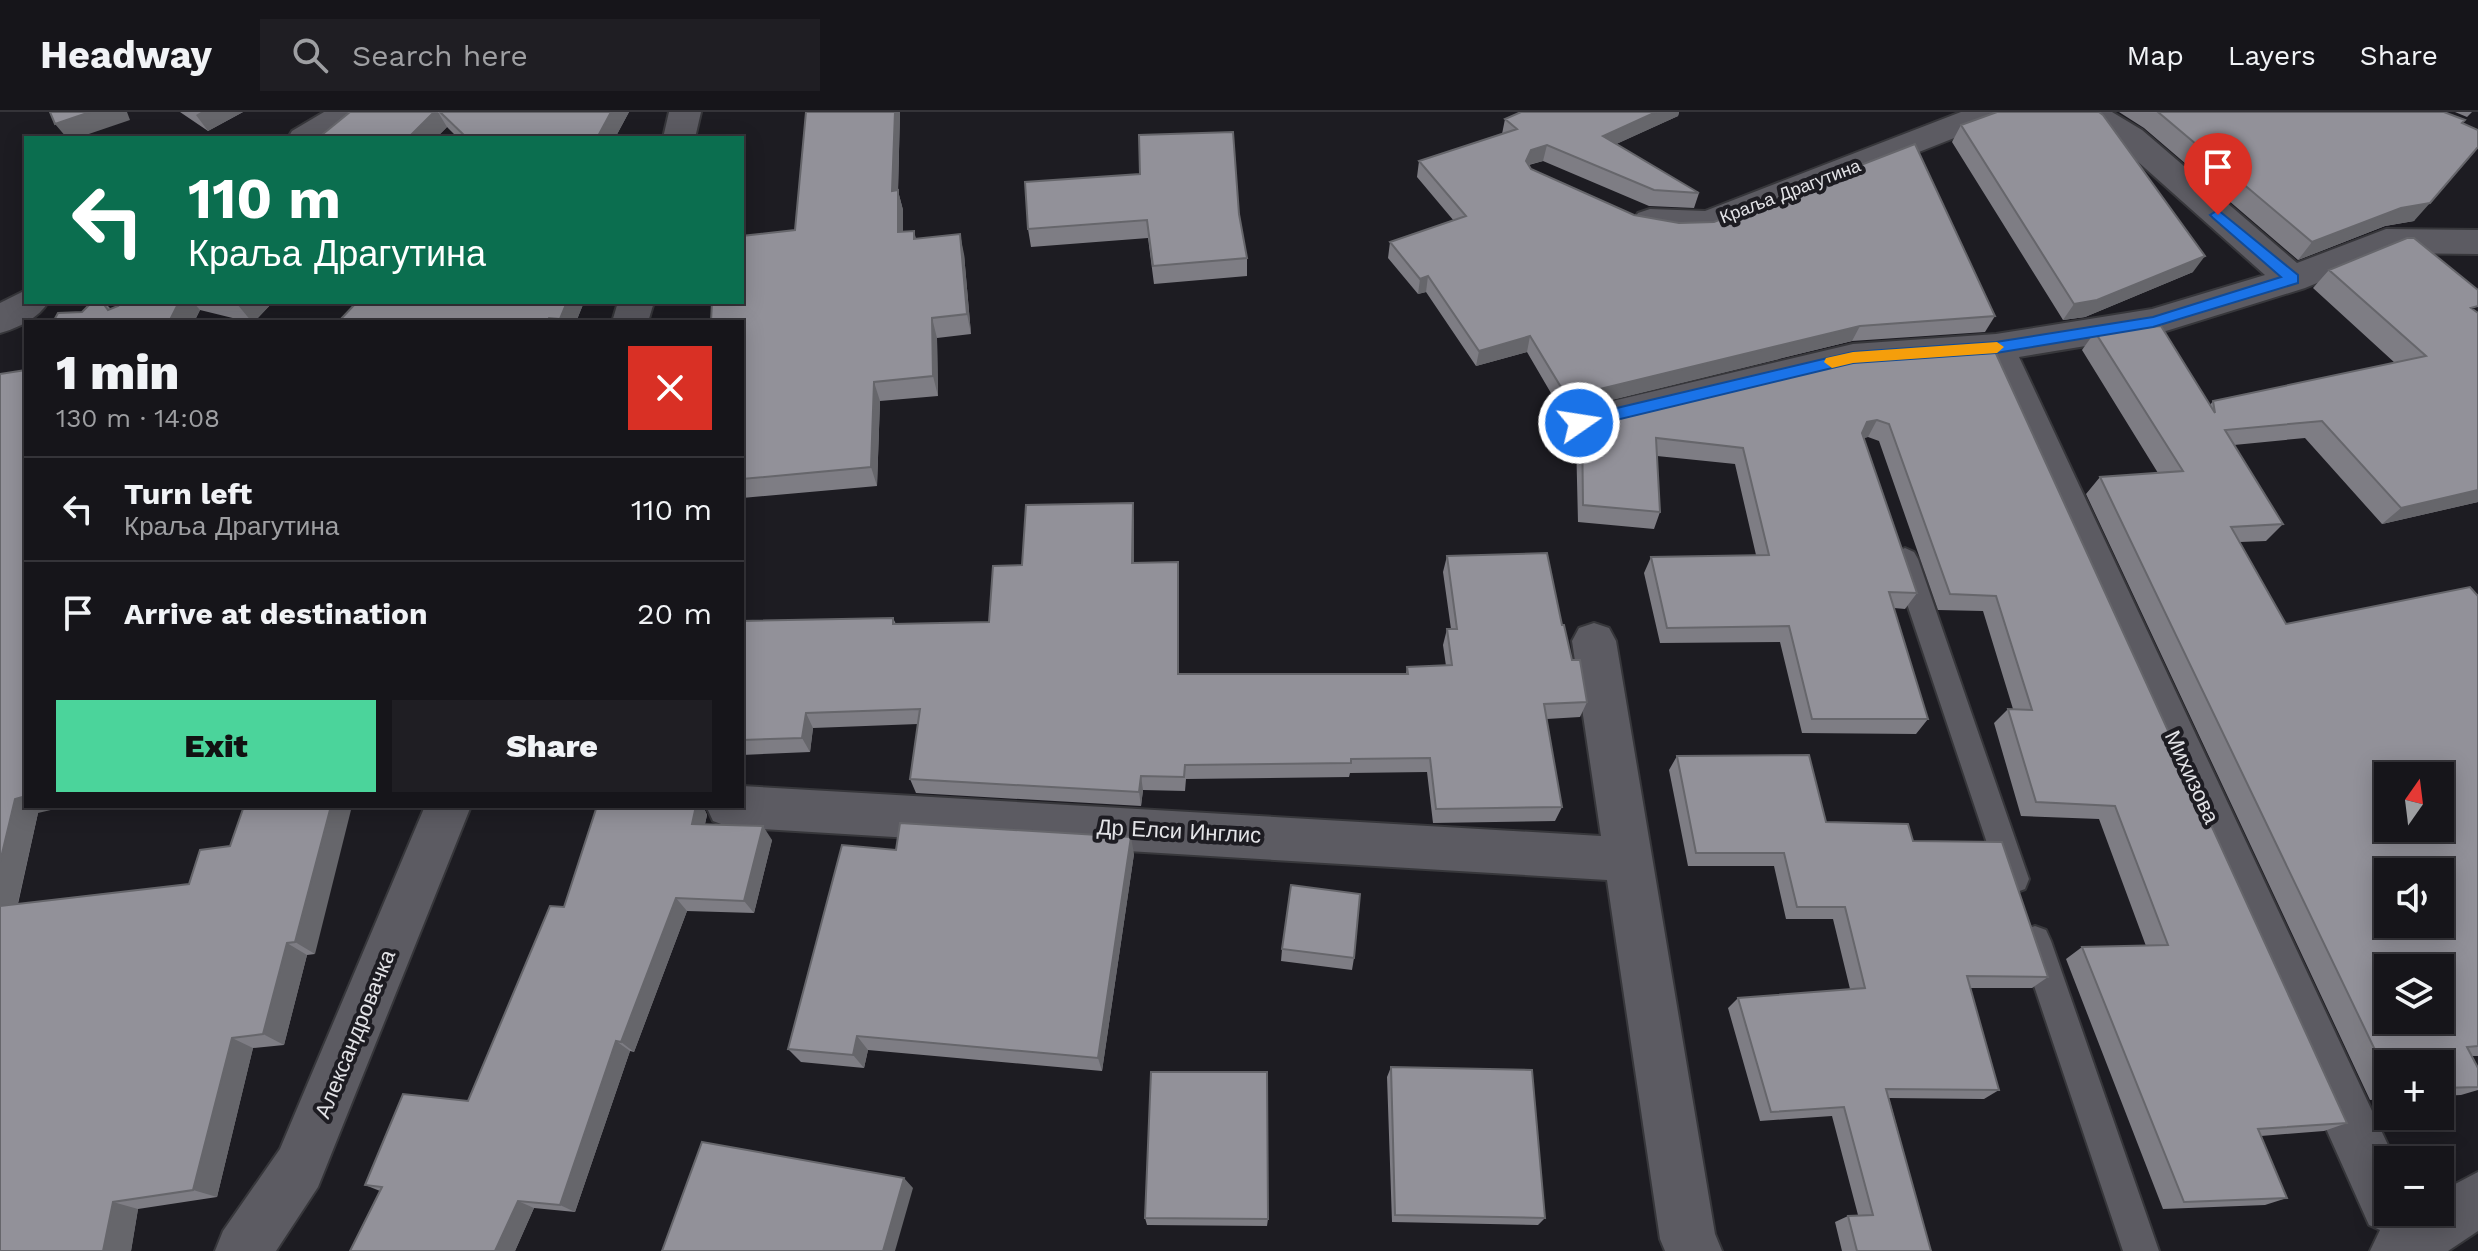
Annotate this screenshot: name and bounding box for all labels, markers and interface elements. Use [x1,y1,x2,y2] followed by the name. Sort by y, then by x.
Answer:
[260,19,820,91] search box
[40,33,212,77] text: Headway
[288,33,332,77] icon: search
[352,38,528,73] text: Search here
[2127,39,2184,72] text: Map
[2228,39,2316,72] text: Layers
[2360,39,2438,72] text: Share
[2184,133,2252,215] pin
[2196,145,2240,189] icon: arrive
[1717,154,1864,228] street label: Краља Драгутина
[188,166,341,232] text: 110 m
[56,168,160,272] icon: left
[188,233,486,275] text: Краља Драгутина
[56,344,179,401] text: 1 min
[628,346,712,430] button: close
[1537,381,1621,465] position arrow
[56,403,220,433] text: 130 m · 14:08
[124,476,252,511] text: Turn left
[56,487,100,531] icon: left
[631,492,712,527] text: 110 m
[124,511,339,541] text: Краља Драгутина
[56,591,100,635] icon: arrive
[124,596,428,631] text: Arrive at destination
[637,596,712,631] text: 20 m
[56,700,376,792] button: Exit
[392,700,712,792] button: Share
[2160,727,2225,828] street label: Михизова
[2374,762,2454,842] north arrow
[2374,762,2454,1226] map controls
[1096,814,1262,848] street label: Др Елси Инглис
[2374,858,2454,938] button: sound
[310,945,400,1122] street label: Александровачка
[2374,954,2454,1034] button: layers
[2374,1050,2454,1130] button: +
[2374,1146,2454,1226] button: −

